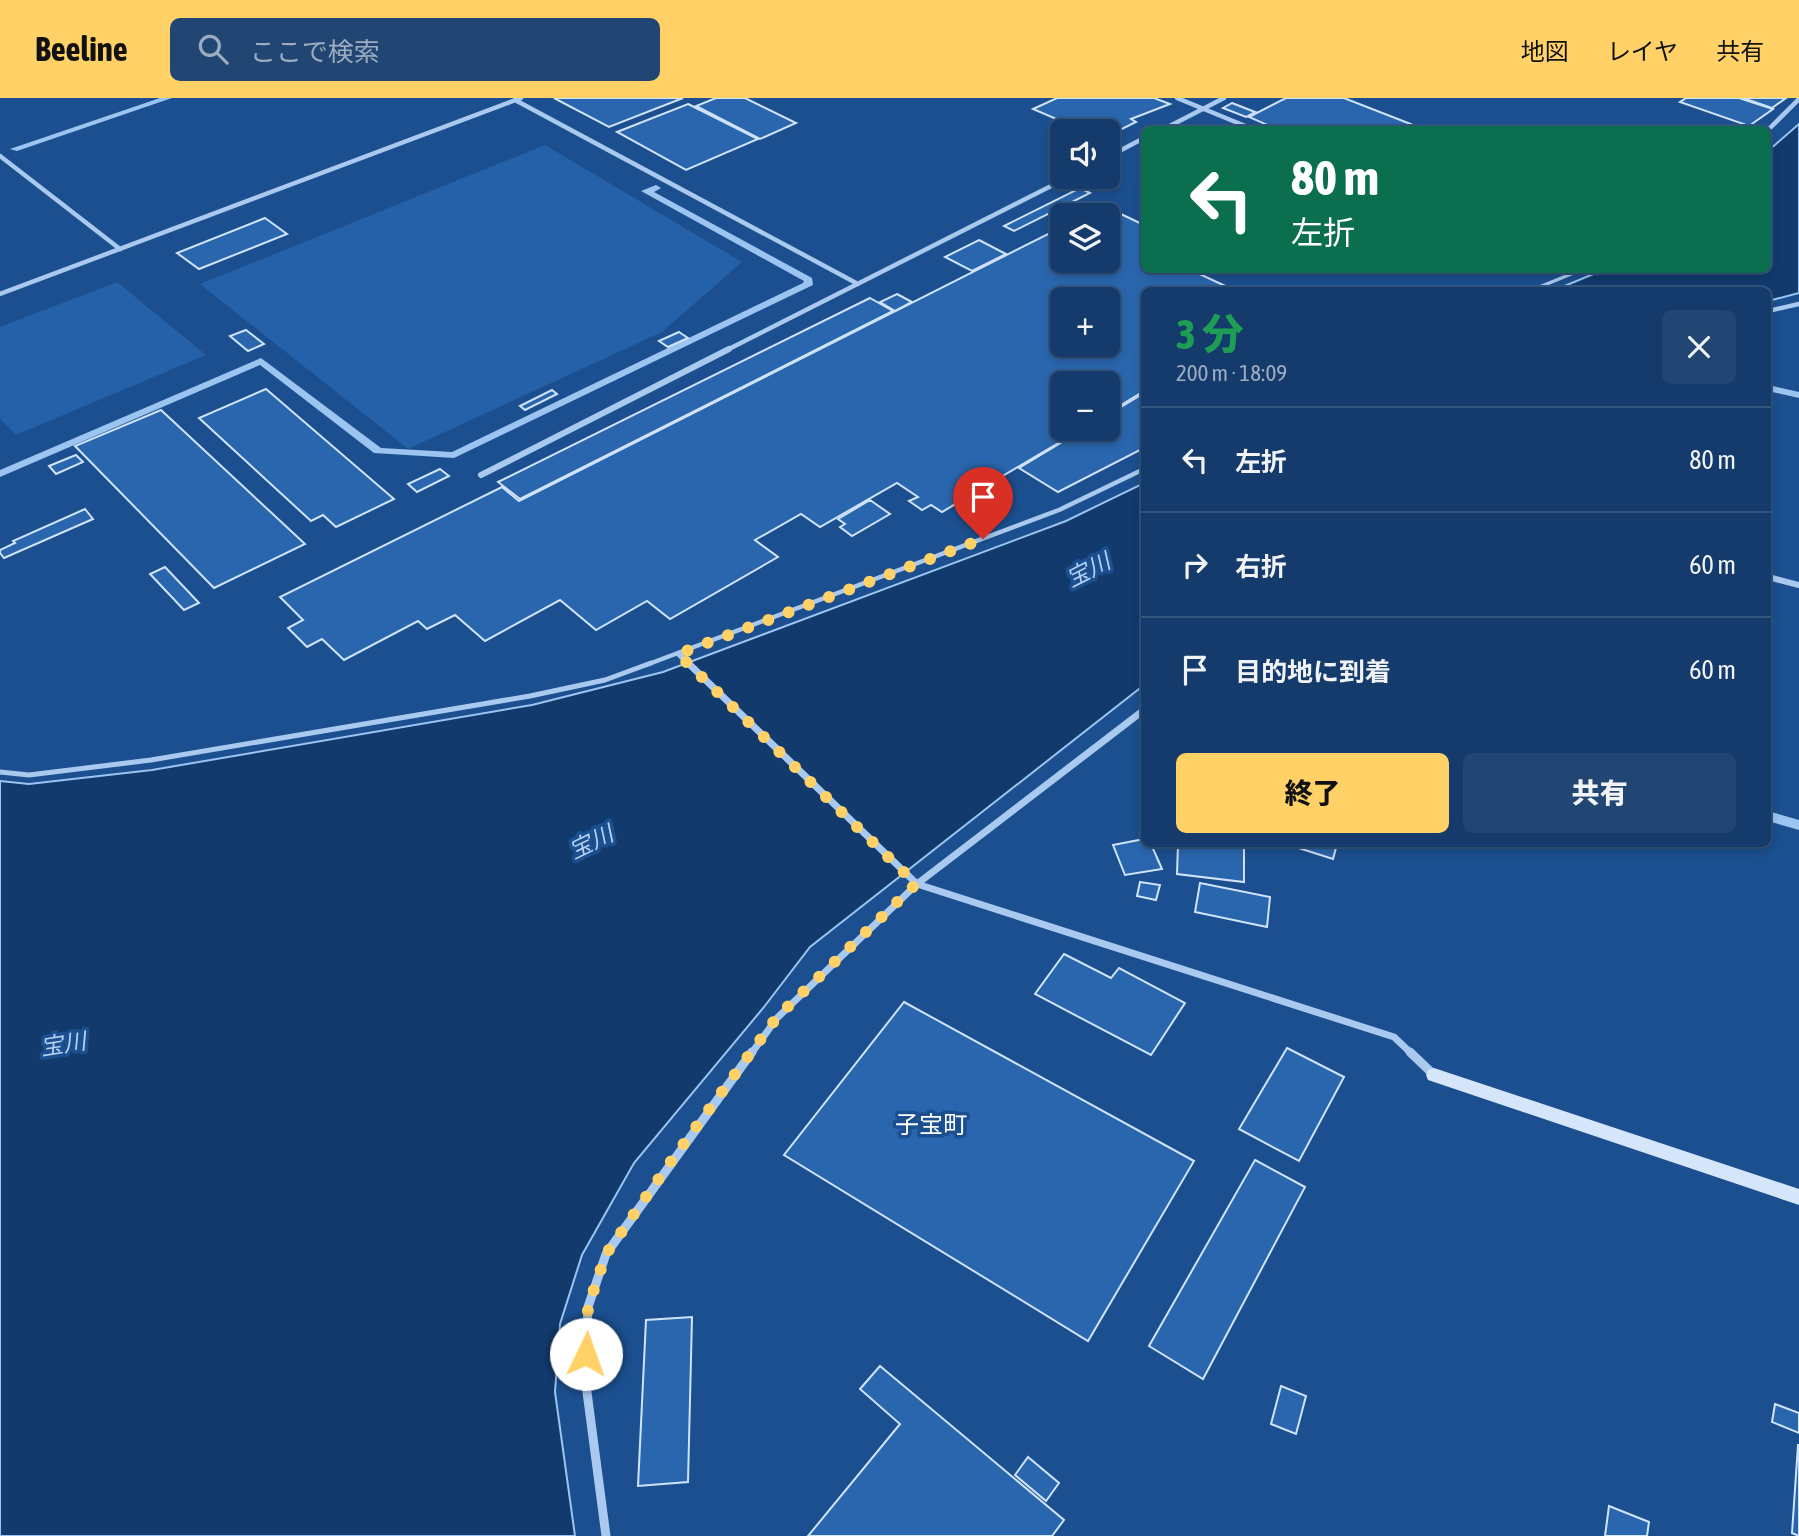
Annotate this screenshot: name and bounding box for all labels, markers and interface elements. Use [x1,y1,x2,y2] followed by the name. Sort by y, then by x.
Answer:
[170,18,660,81] search box
[35,30,128,68] text: Beeline
[194,30,232,68] icon: search
[250,37,380,67] text: ここで検索
[1521,38,1569,65] text: 地図
[1607,38,1678,65] text: レイヤ
[1716,38,1764,65] text: 共有
[1050,119,1120,441] map controls
[1050,119,1120,189] button: sound
[1291,149,1379,205] text: 80 m
[1176,154,1267,245] icon: left
[1050,203,1120,273] button: layers
[1291,214,1355,251] text: 左折
[1050,287,1120,357] button: +
[1176,310,1244,358] text: 3 分
[1662,310,1736,384] button: close
[1176,360,1287,386] text: 200 m · 18:09
[1050,371,1120,441] button: −
[1176,441,1214,479] icon: left
[1689,445,1736,475] text: 80 m
[1235,447,1287,477] text: 左折
[953,467,1013,539] pin
[964,478,1002,516] icon: arrive
[1176,546,1214,584] icon: right
[1062,547,1117,592] water label: 宝川
[1689,550,1736,580] text: 60 m
[1235,552,1287,582] text: 右折
[1176,651,1214,689] icon: arrive
[1689,655,1736,685] text: 60 m
[1235,657,1391,687] text: 目的地に到着
[1176,753,1449,833] button: 終了
[1463,753,1736,833] button: 共有
[565,819,620,864] water label: 宝川
[38,1027,91,1060] water label: 宝川
[895,1111,967,1138] district label: 子宝町
[549,1317,623,1391] position arrow

